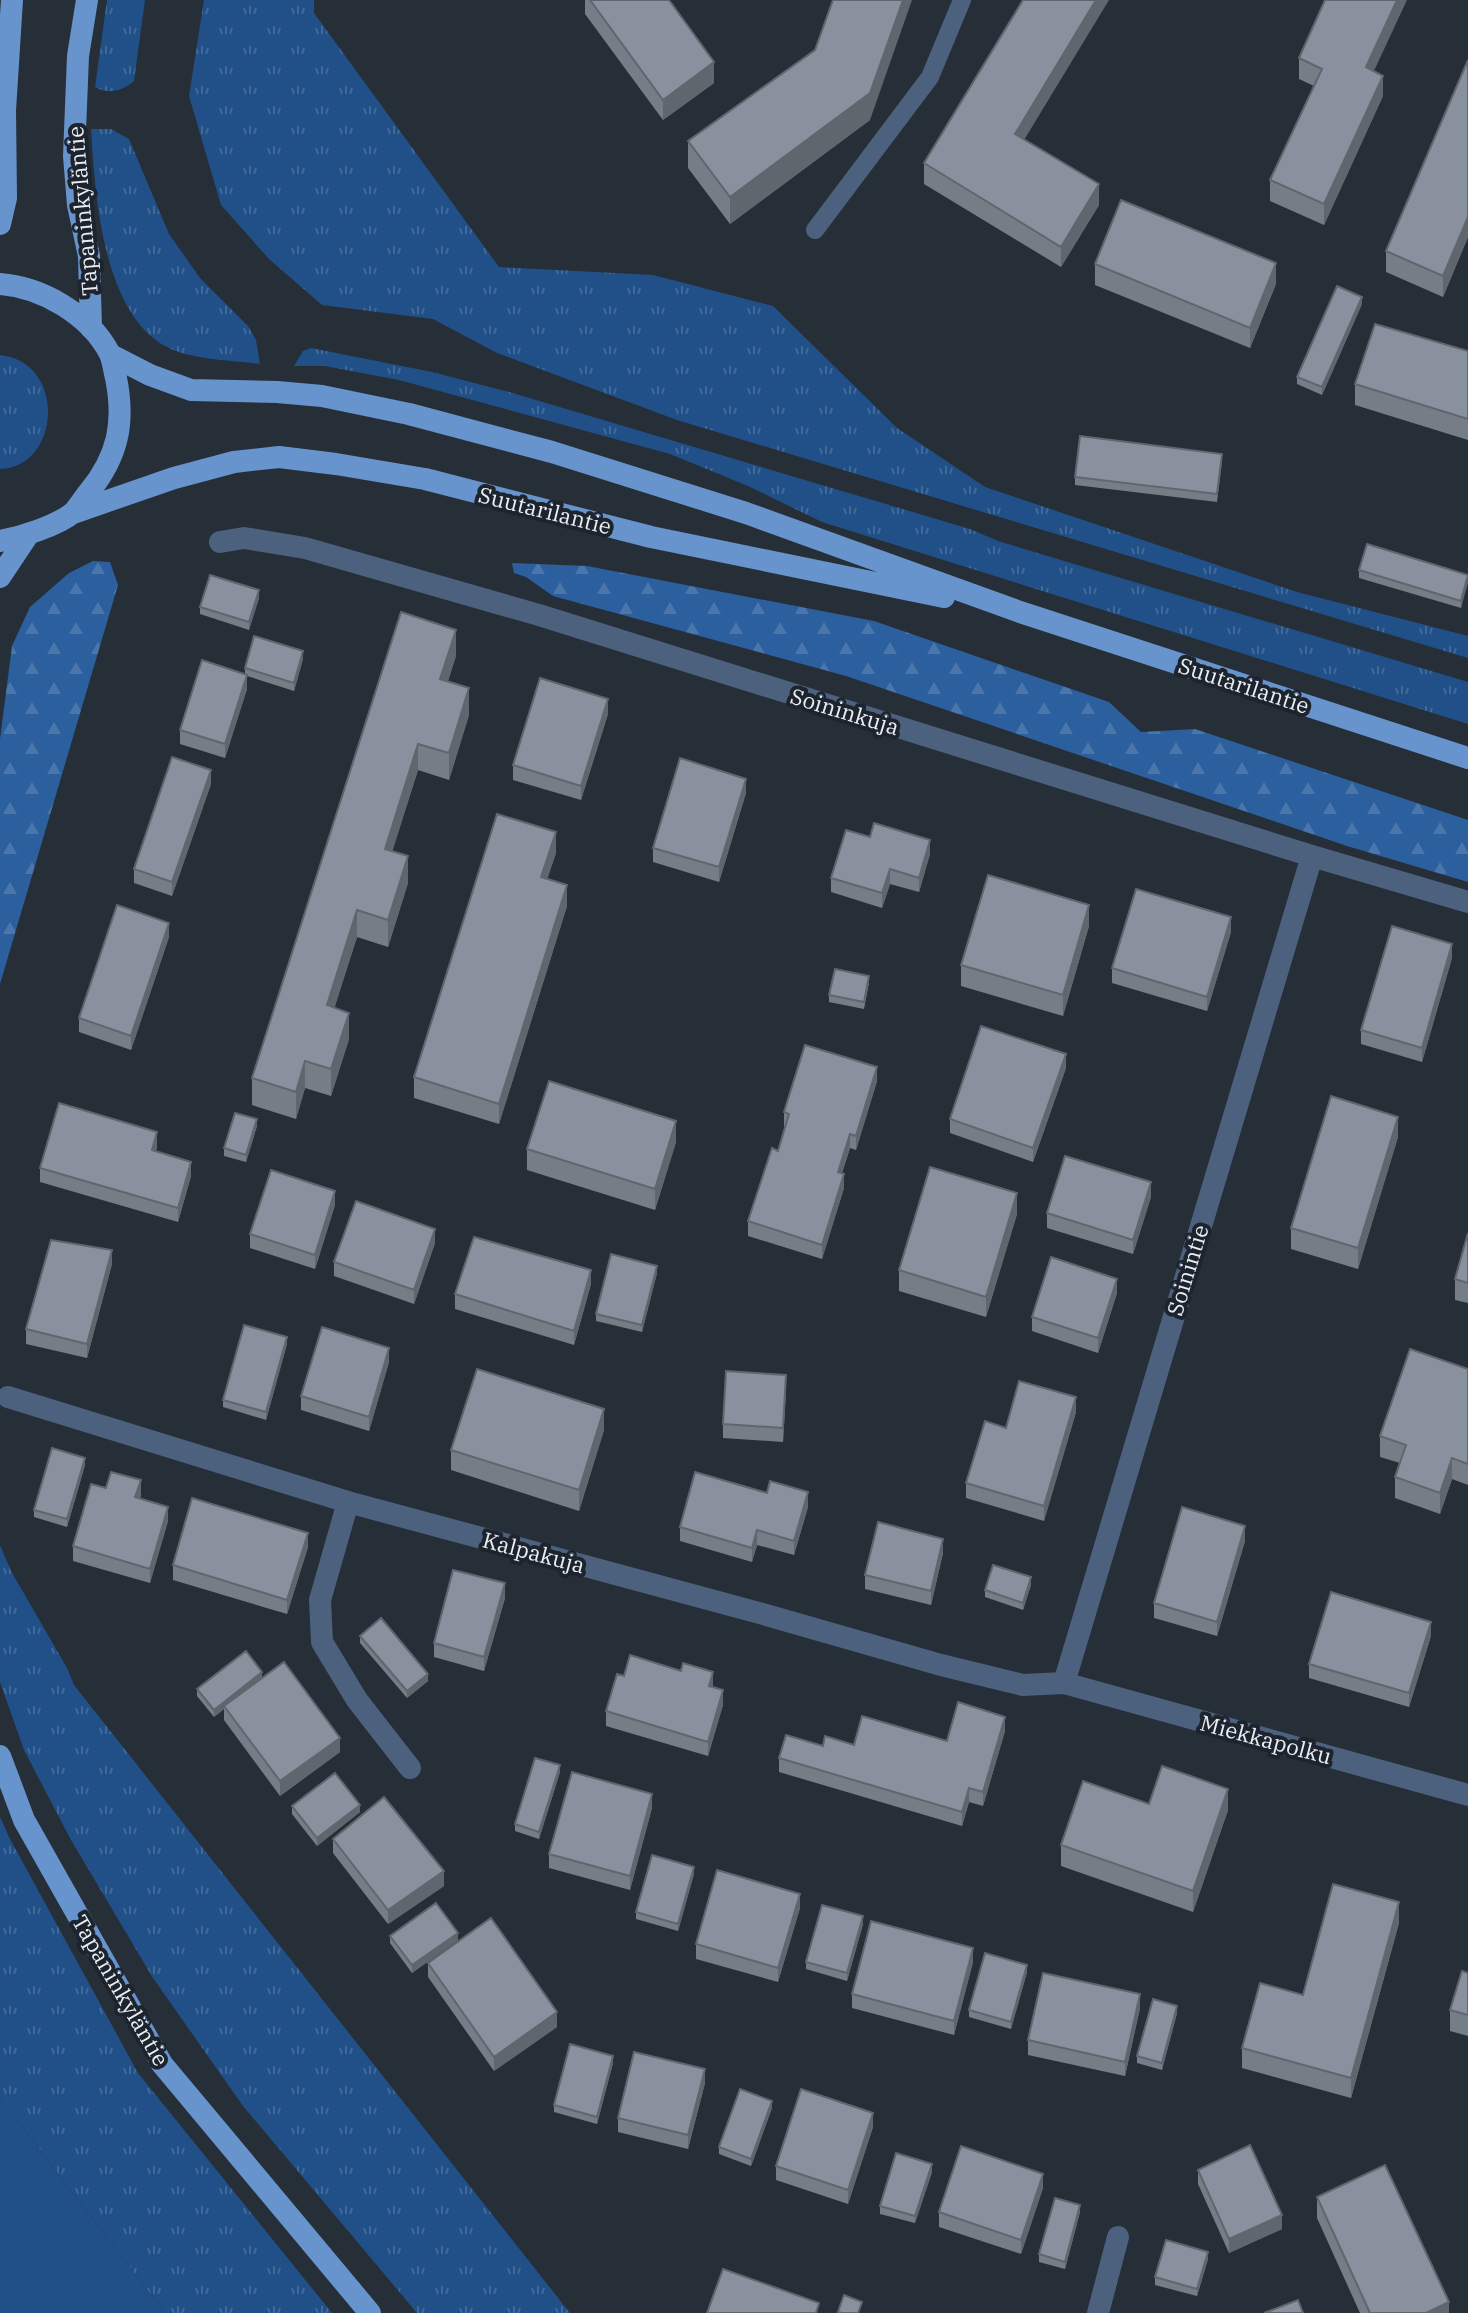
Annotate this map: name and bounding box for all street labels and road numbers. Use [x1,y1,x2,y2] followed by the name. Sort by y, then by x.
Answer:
[60,125,104,297] street label: Tapaninkyläntie
[476,480,614,540] street label: Suutarilantie
[1175,650,1313,720] street label: Suutarilantie
[787,681,903,741] street label: Soininkuja
[1159,1221,1215,1319] street label: Soinintie
[480,1524,588,1580] street label: Kalpakuja
[1197,1708,1335,1770] street label: Miekkapolku
[66,1909,176,2071] street label: Tapaninkyläntie

